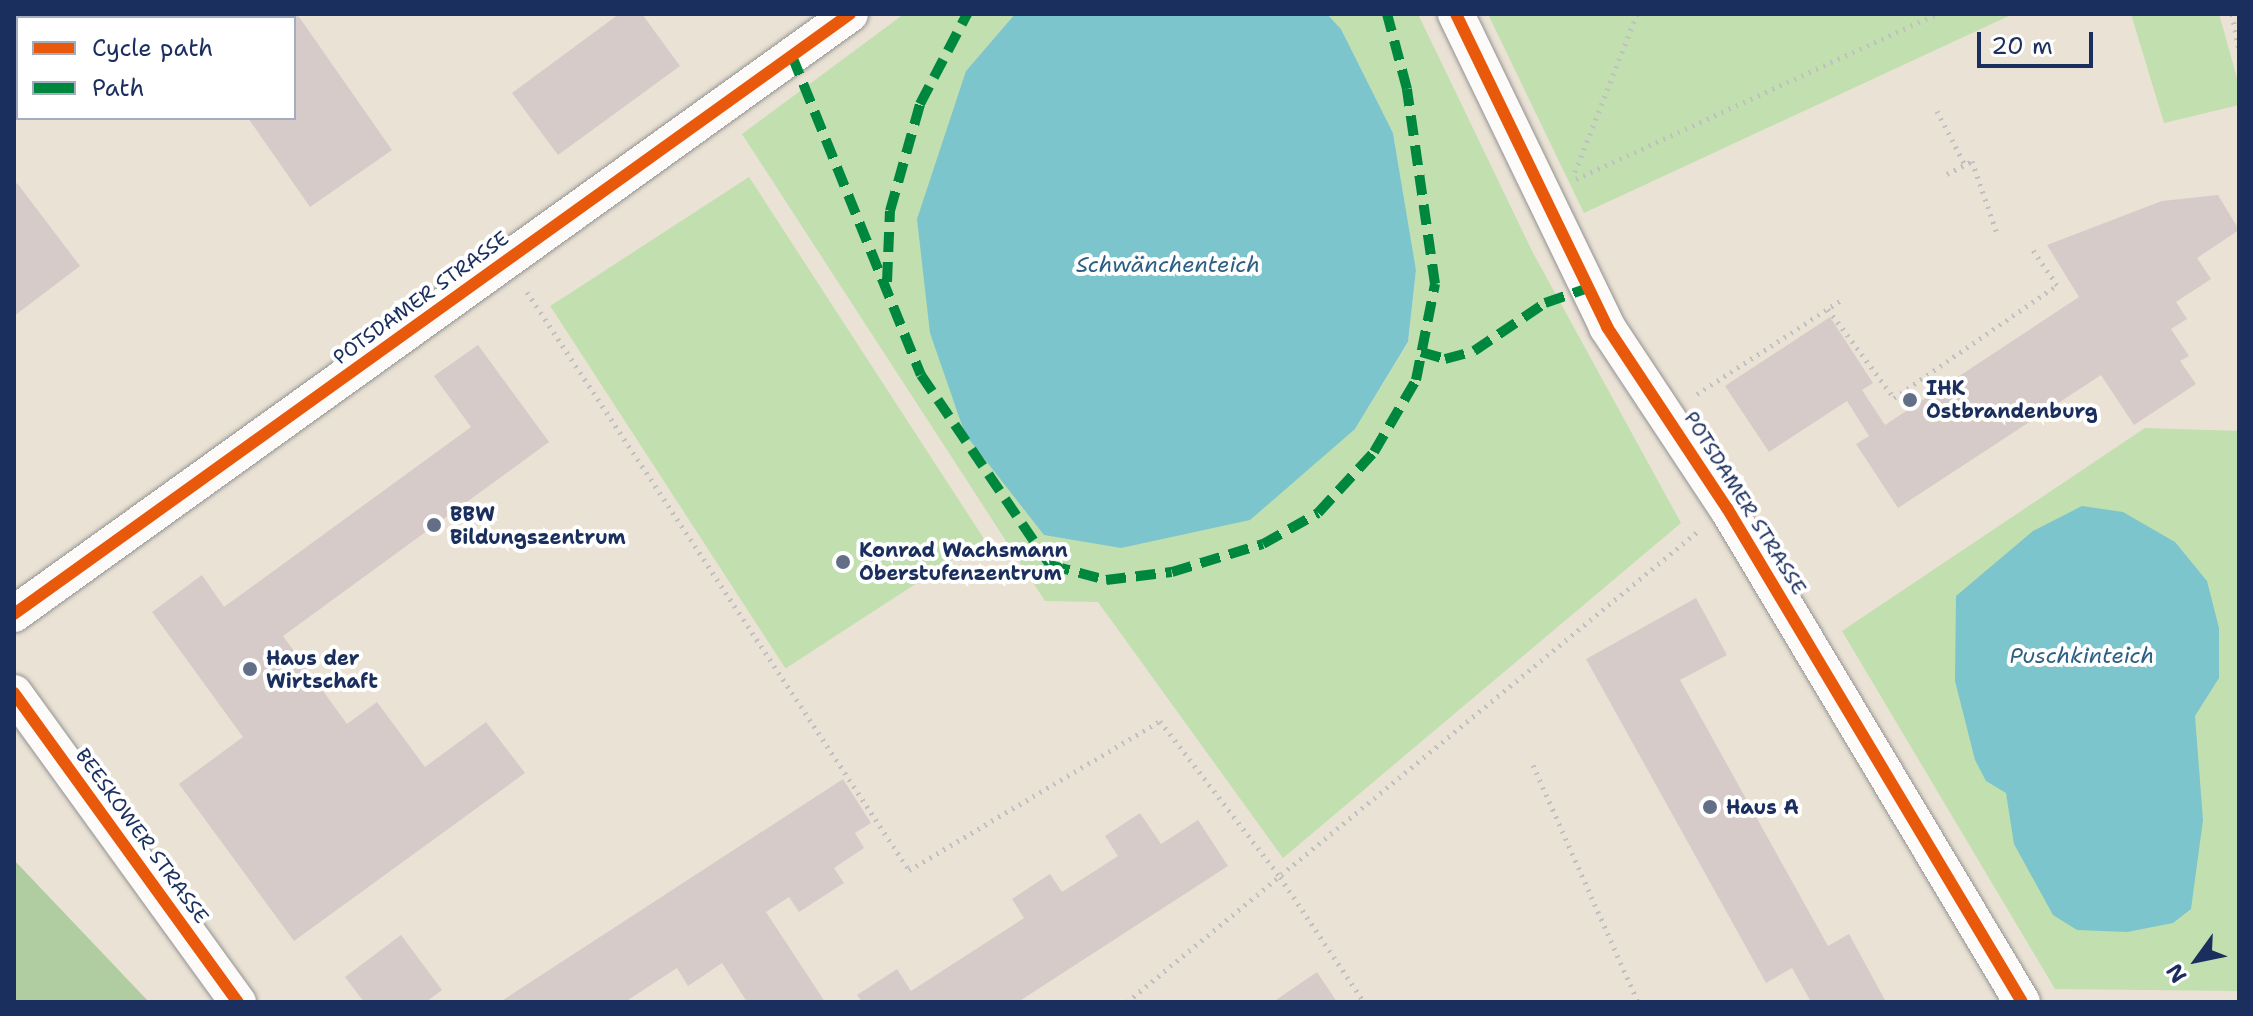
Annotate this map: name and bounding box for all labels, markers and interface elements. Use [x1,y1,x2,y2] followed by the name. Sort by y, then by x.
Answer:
[16,16,296,120] legend
[1981,16,2097,66] scale bar
[1991,30,2053,62] text: 20 m
[92,32,213,64] text: Cycle path
[92,72,144,104] text: Path
[329,226,513,370] street label: POTSDAMER STRASSE
[1076,252,1260,278] water label: Schwänchenteich
[1926,376,2098,423] place label: IHK Ostbrandenburg
[1901,391,1919,409] marker: IHK Ostbrandenburg
[1679,407,1811,599] street label: POTSDAMER STRASSE
[450,502,626,549] place label: BBW Bildungszentrum
[425,516,443,534] marker: BBW Bildungszentrum
[859,538,1068,585] place label: Konrad Wachsmann Oberstufenzentrum
[834,553,852,571] marker: Konrad Wachsmann Oberstufenzentrum
[2010,643,2154,669] water label: Puschkinteich
[266,646,378,693] place label: Haus der Wirtschaft
[241,660,259,678] marker: Haus der Wirtschaft
[70,744,214,928] street label: BEESKOWER STRASSE
[1726,795,1799,819] place label: Haus A
[1701,798,1719,816] marker: Haus A
[2157,920,2237,1000] north arrow
[2160,958,2193,989] text: N

